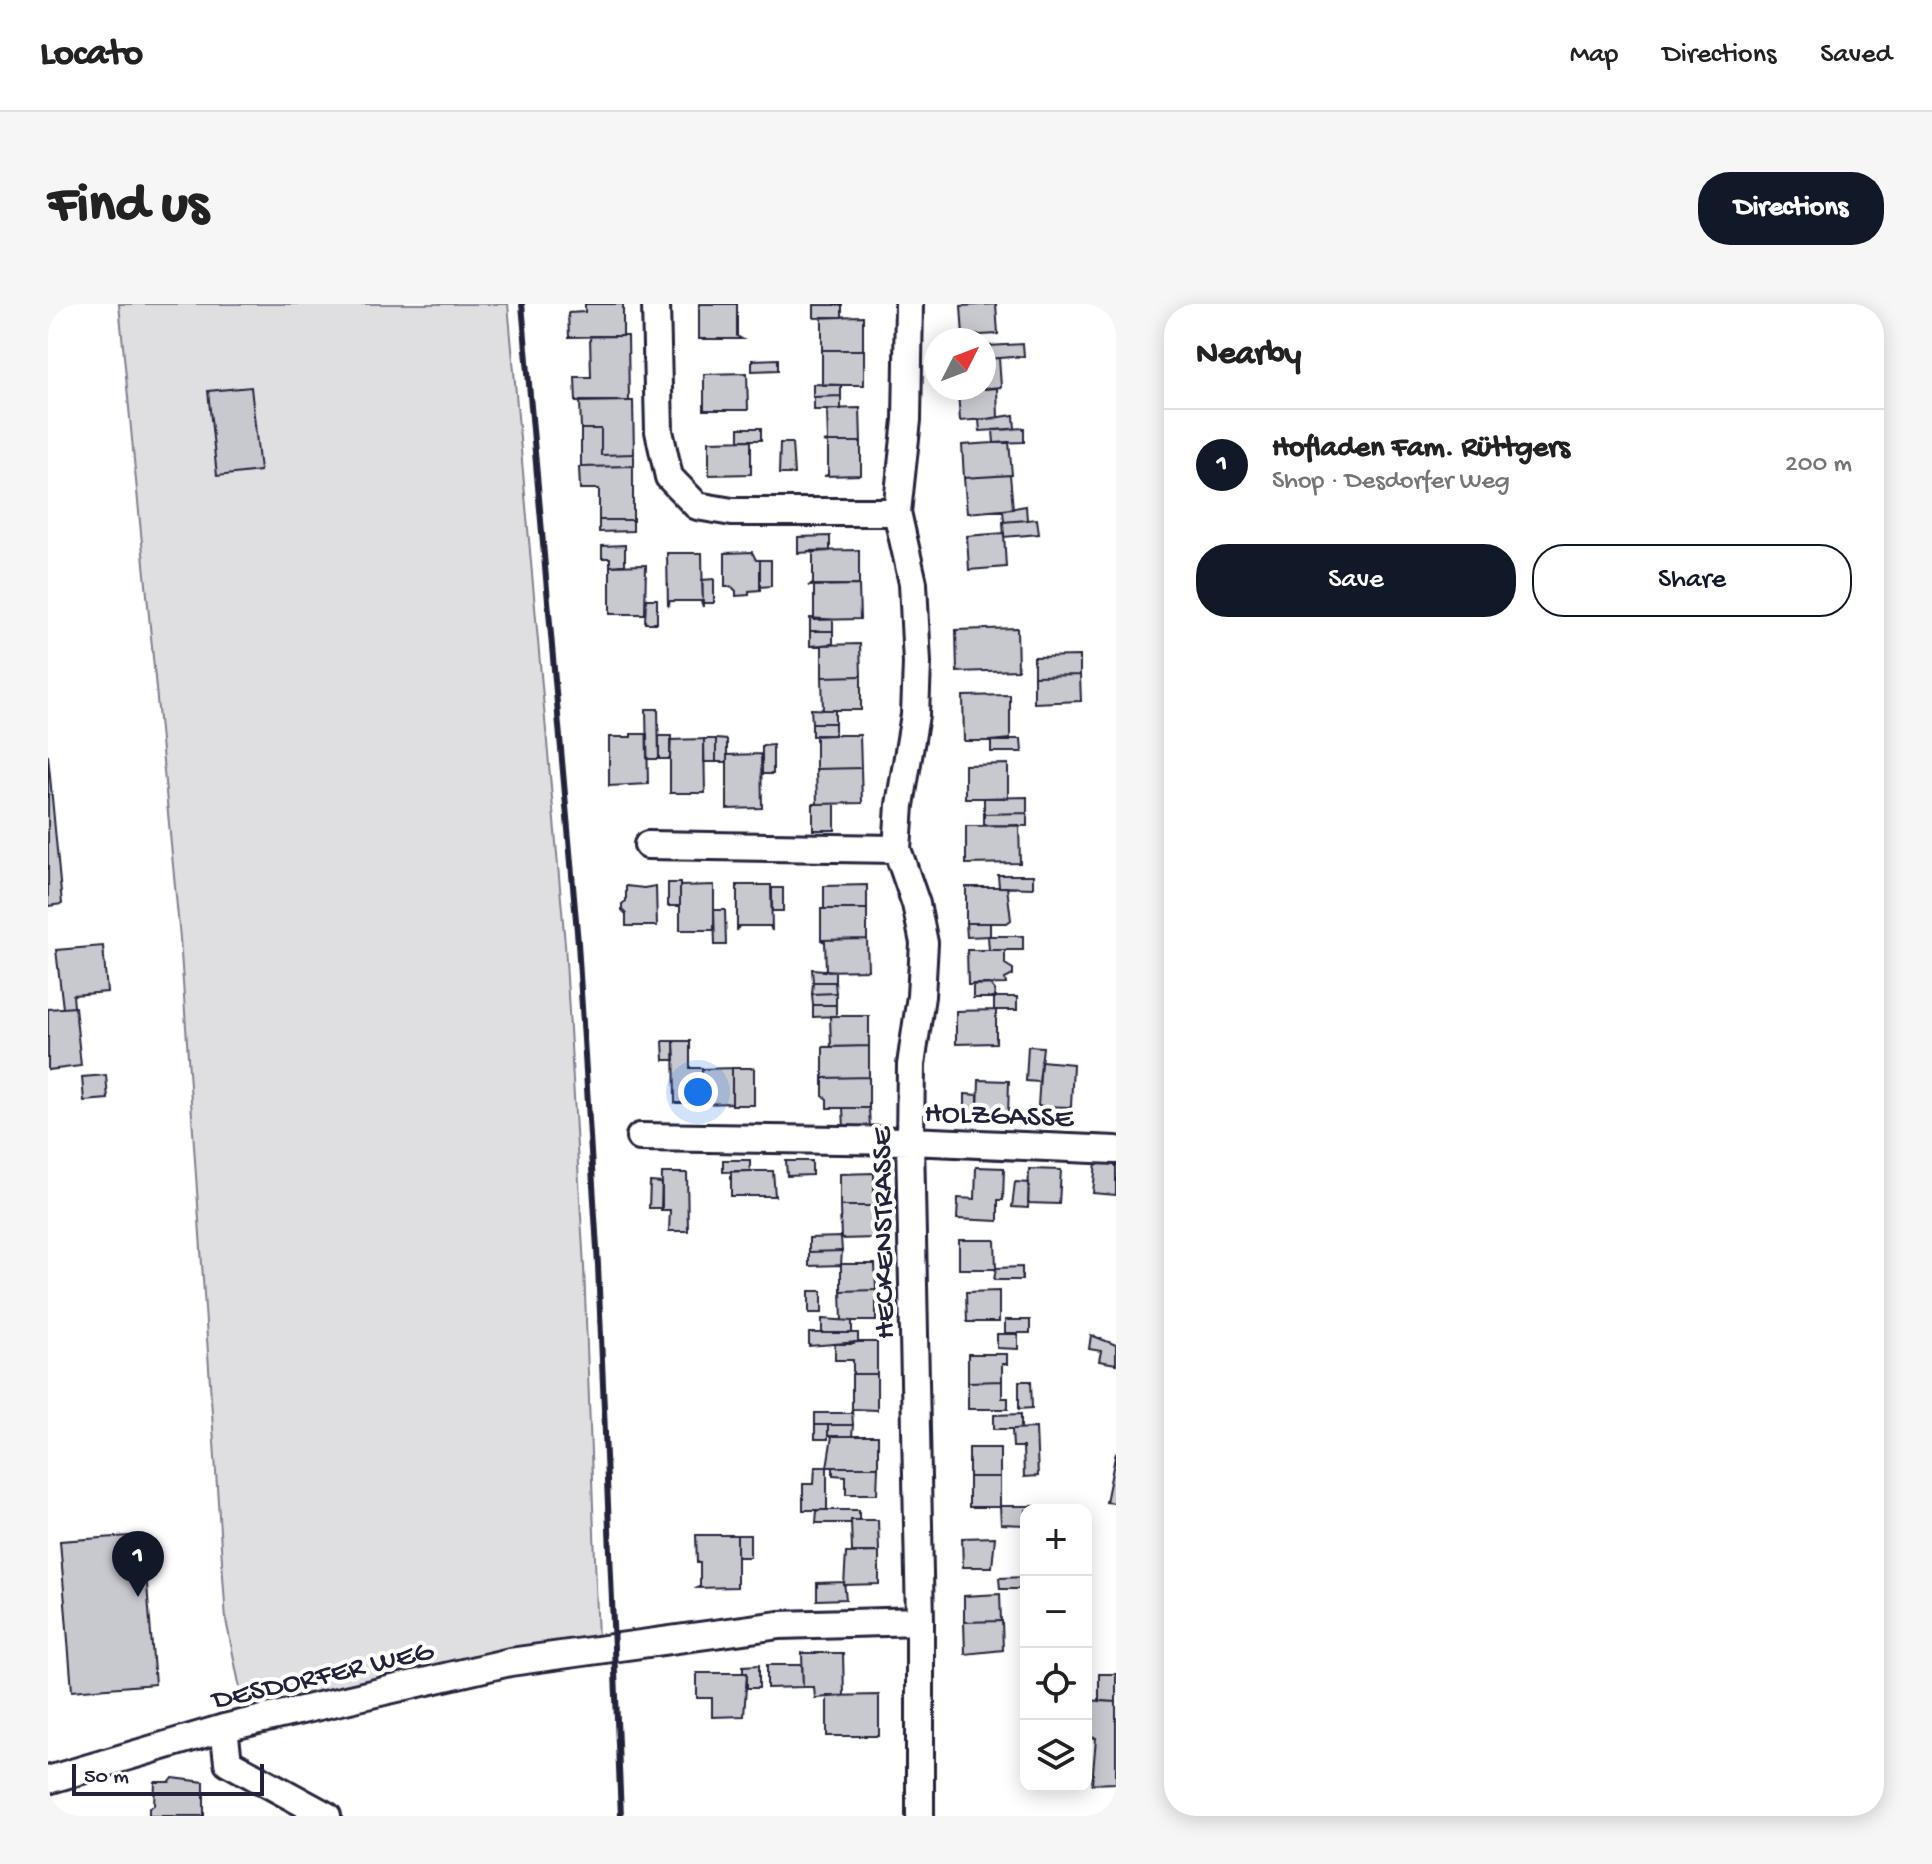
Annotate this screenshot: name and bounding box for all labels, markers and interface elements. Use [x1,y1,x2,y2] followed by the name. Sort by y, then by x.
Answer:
[40,33,143,77] text: Locato
[1570,39,1618,72] text: Map
[1662,39,1776,72] text: Directions
[1820,39,1892,72] text: Saved
[1698,172,1884,245] button: Directions
[48,175,208,241] text: Find us
[924,328,996,400] north arrow
[1196,336,1301,376] text: Nearby
[1272,432,1570,467] text: Hofladen Fam. Rüttgers
[1217,450,1227,481] text: 1
[1785,450,1852,481] text: 200 m
[1272,467,1510,498] text: Shop · Desdorfer Weg
[1196,544,1516,617] button: Save
[1532,544,1852,617] button: Share
[678,1072,718,1112] your location
[924,1097,1075,1138] street label: HOLZGASSE
[866,1125,905,1339] street label: HECKENSTRASSE
[1020,1504,1092,1792] map controls
[1020,1504,1092,1576] button: +
[112,1531,164,1597] pin: 1
[1020,1576,1092,1648] button: −
[207,1635,438,1720] street label: DESDORFER WEG
[1020,1648,1092,1720] button: locate
[1020,1720,1092,1792] button: layers
[72,1760,264,1796] scale bar
[84,1765,129,1791] text: 50 m

